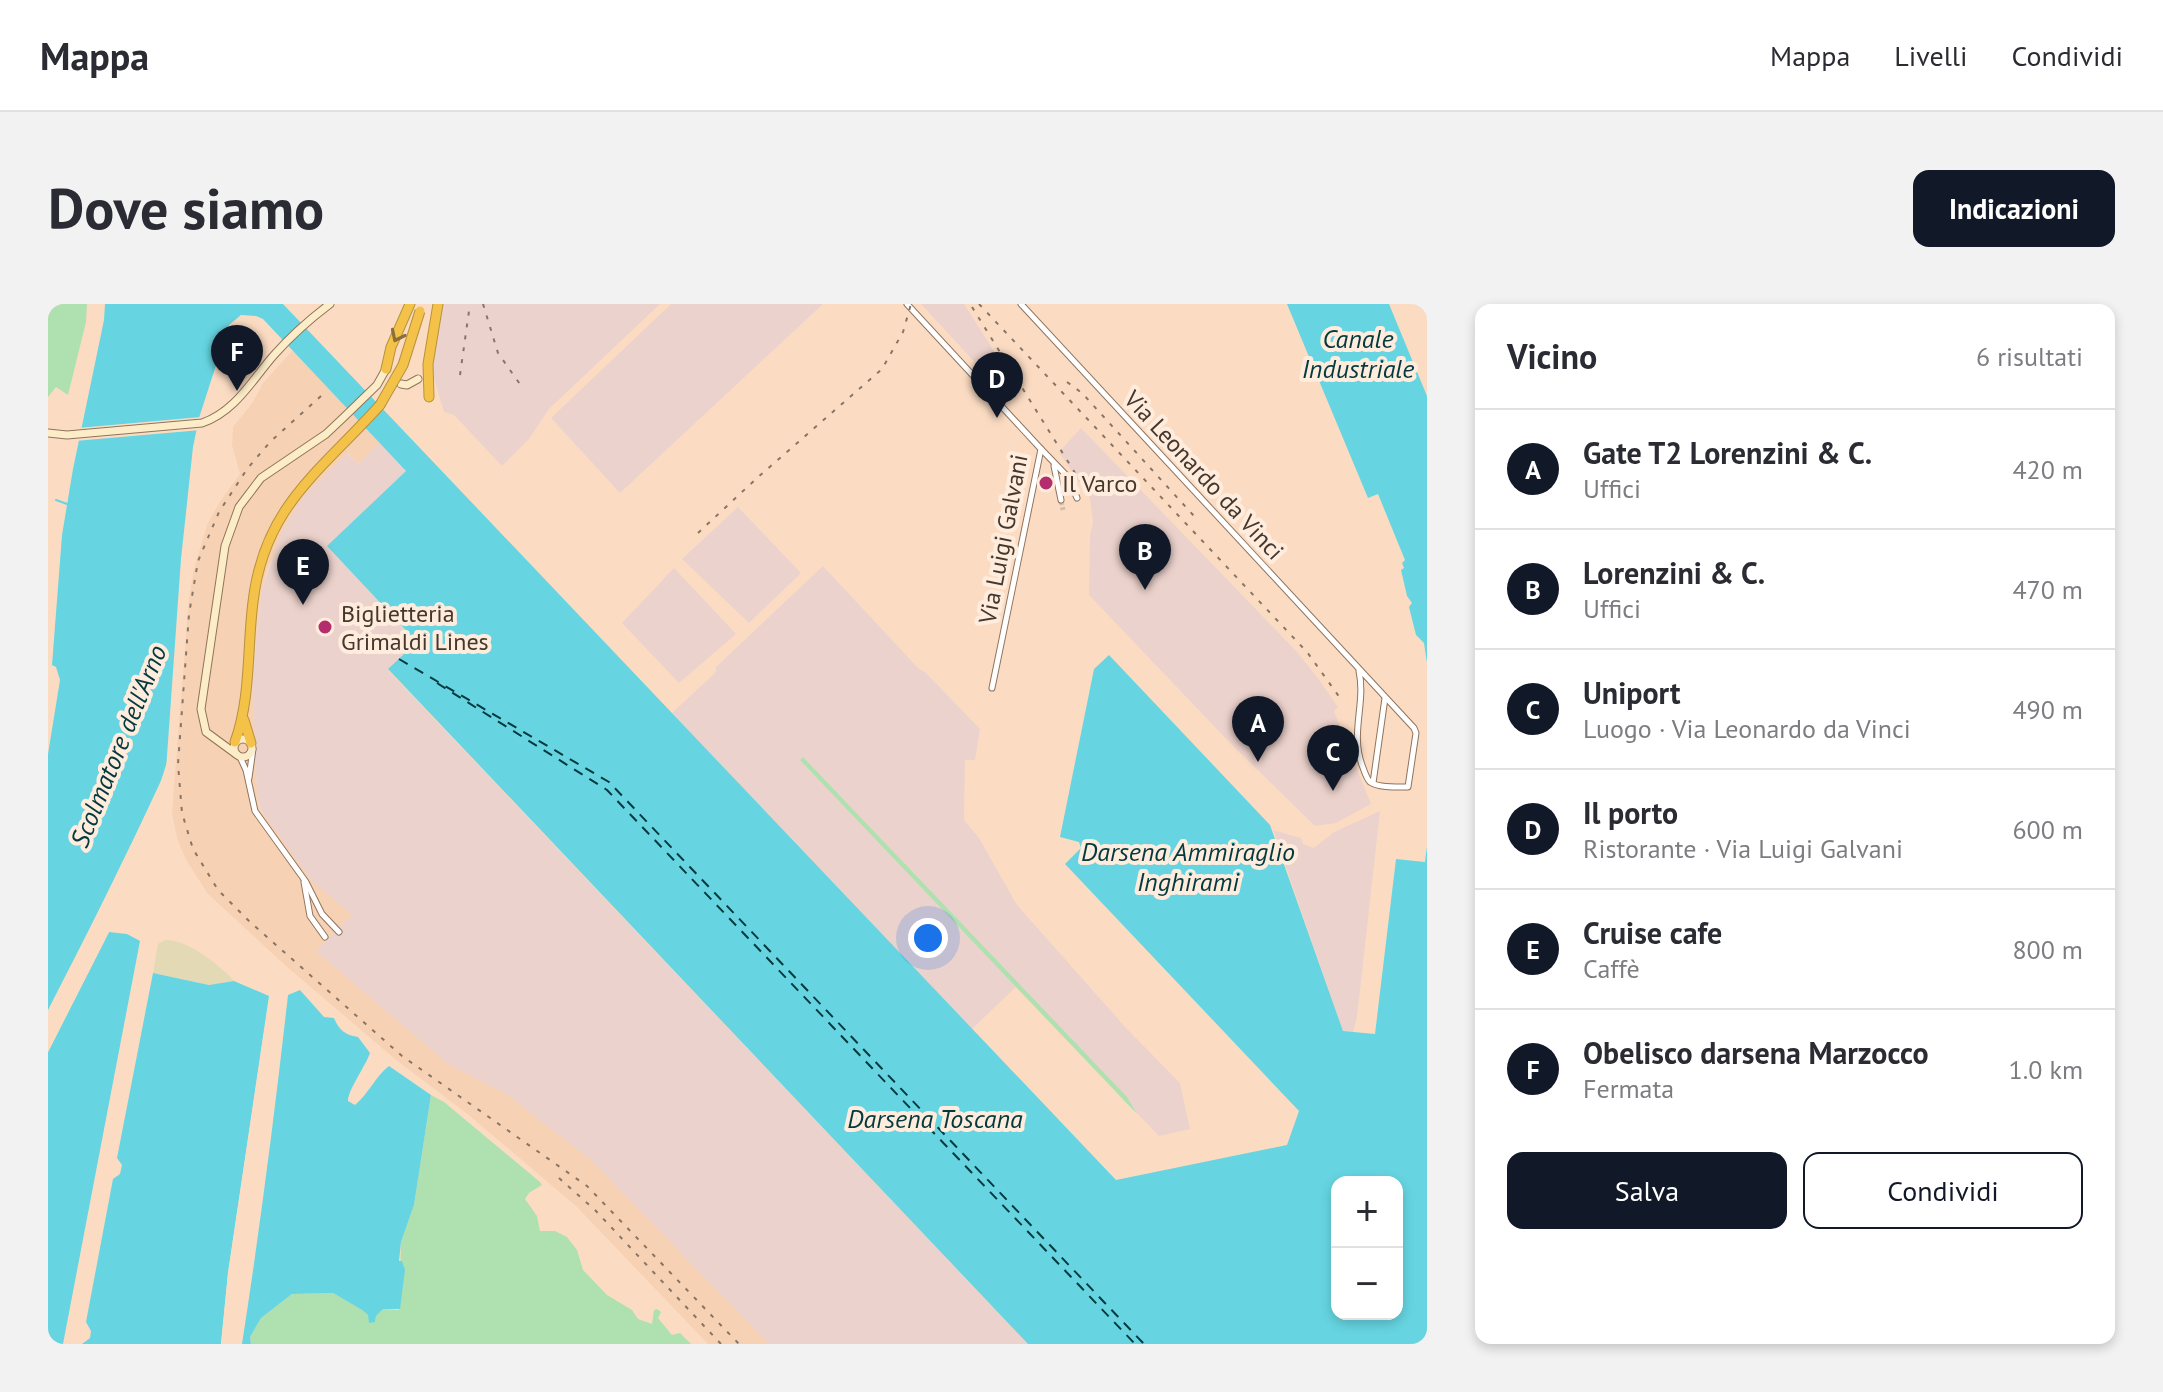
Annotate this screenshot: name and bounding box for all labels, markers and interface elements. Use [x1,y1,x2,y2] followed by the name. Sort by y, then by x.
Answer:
[40,31,149,80] text: Mappa
[1770,37,1850,74] text: Mappa
[1894,37,1968,74] text: Livelli
[2012,37,2123,74] text: Condividi
[1913,170,2115,247] button: Indicazioni
[48,172,324,244] text: Dove siamo
[1302,322,1414,385] water label: Canale Industriale
[211,325,263,391] pin: F
[391,328,407,343] one-way arrow
[1507,334,1597,378] text: Vicino
[1976,340,2083,373] text: 6 risultati
[971,352,1023,418] pin: D
[1117,383,1291,566] street label: Via Leonardo da Vinci
[1583,433,1872,472] text: Gate T2 Lorenzini & C.
[971,452,1035,627] street label: Via Luigi Galvani
[1525,453,1541,486] text: A
[2012,453,2083,486] text: 420 m
[1062,468,1137,499] place label: Il Varco
[1583,472,1641,505] text: Uffici
[1037,474,1055,492] marker: Il Varco
[1119,524,1171,590] pin: B
[277,539,329,605] pin: E
[1583,553,1765,592] text: Lorenzini & C.
[1525,573,1541,606] text: B
[2012,573,2083,606] text: 470 m
[1583,592,1641,625] text: Uffici
[341,598,489,657] place label: Biglietteria Grimaldi Lines
[316,618,334,636] marker: Biglietteria Grimaldi Lines
[62,640,174,852] water label: Scolmatore dell'Arno
[1583,673,1680,712] text: Uniport
[1526,693,1540,726] text: C
[2012,693,2083,726] text: 490 m
[1232,696,1284,762] pin: A
[1583,712,1911,745] text: Luogo · Via Leonardo da Vinci
[1307,725,1359,791] pin: C
[1583,793,1678,832] text: Il porto
[1525,813,1541,846] text: D
[2012,813,2083,846] text: 600 m
[1583,832,1903,865] text: Ristorante · Via Luigi Galvani
[1081,835,1295,898] water label: Darsena Ammiraglio Inghirami
[1583,913,1722,952] text: Cruise cafe
[908,918,948,958] your location
[1526,933,1540,966] text: E
[2012,933,2083,966] text: 800 m
[1583,952,1640,985] text: Caffè
[1583,1033,1929,1072] text: Obelisco darsena Marzocco
[1526,1053,1540,1086] text: F
[2009,1053,2083,1086] text: 1.0 km
[1583,1072,1674,1105] text: Fermata
[847,1102,1023,1135] water label: Darsena Toscana
[1507,1152,1787,1229] button: Salva
[1803,1152,2083,1229] button: Condividi
[1331,1176,1403,1320] map controls
[1331,1176,1403,1248] button: +
[1331,1248,1403,1320] button: −

